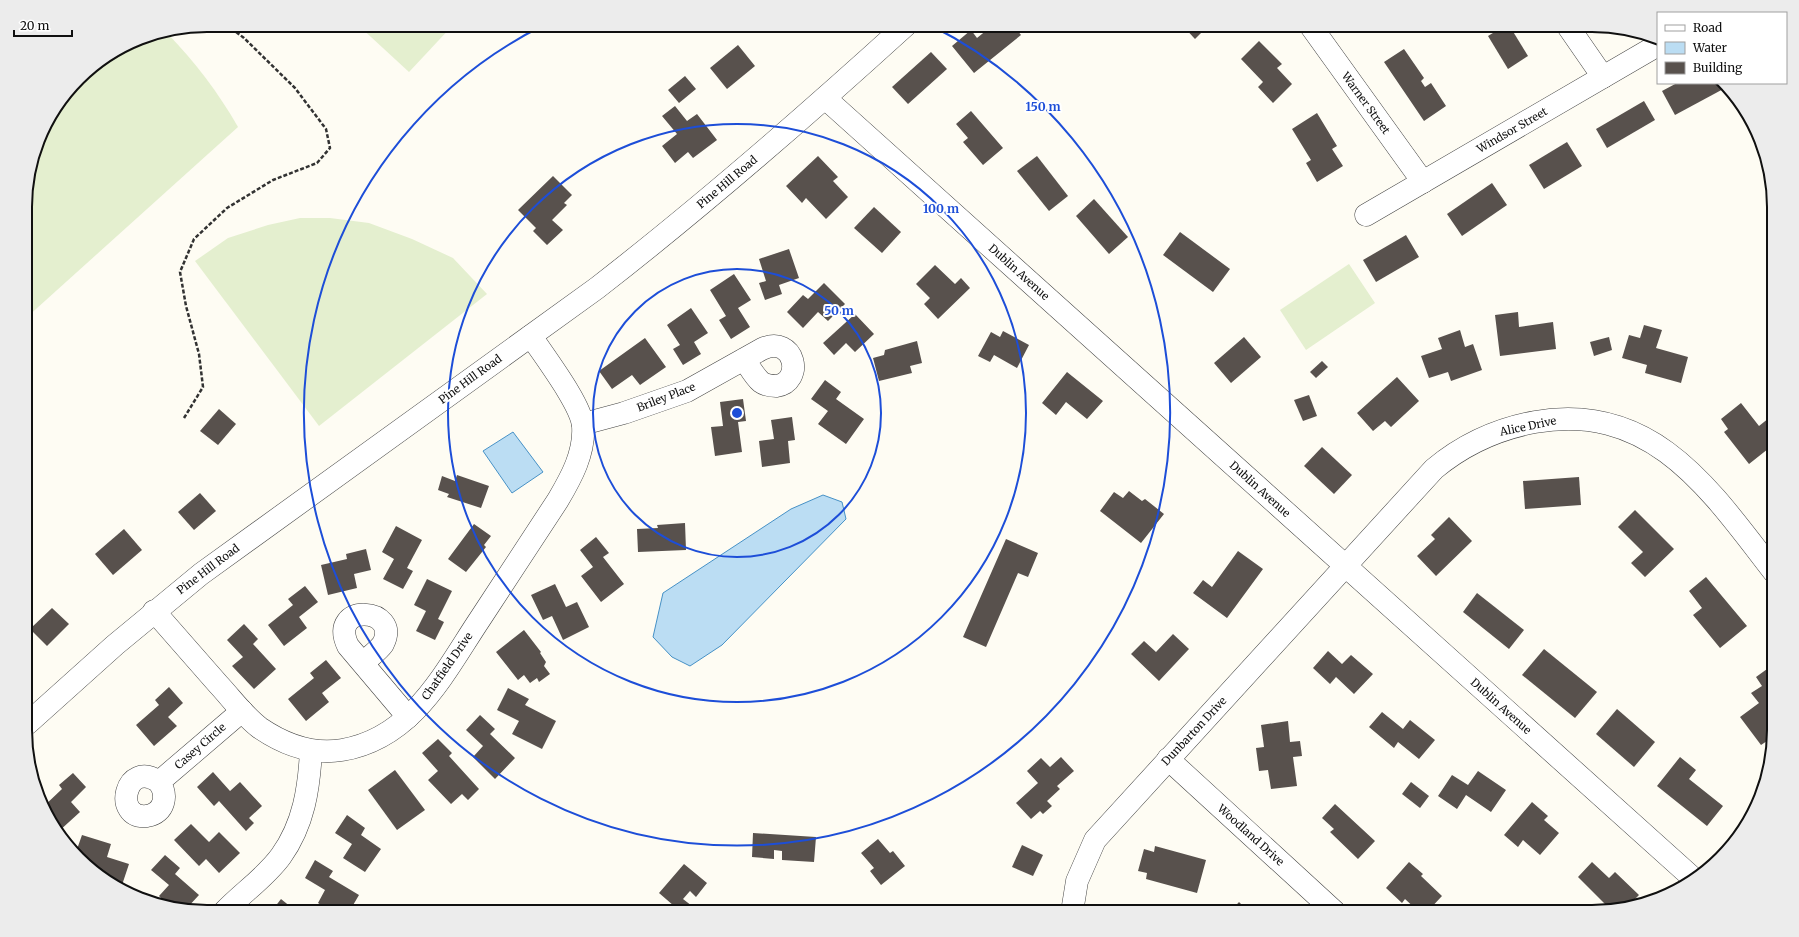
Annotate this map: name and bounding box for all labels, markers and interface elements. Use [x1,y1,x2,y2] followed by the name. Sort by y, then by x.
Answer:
[14,12,72,38] scale bar
[1657,12,1787,84] legend
[20,18,49,33] text: 20 m
[1693,20,1722,35] text: Road
[1692,40,1728,55] text: Water
[1693,60,1743,75] text: Building
[1338,68,1394,137] street label: Warner Street
[1026,99,1061,114] text: 150 m
[1473,104,1550,156] street label: Windsor Street
[694,152,760,211] street label: Pine Hill Road
[923,201,959,216] text: 100 m
[986,241,1053,303] street label: Dublin Avenue
[824,303,854,318] text: 50 m
[436,351,505,407] street label: Pine Hill Road
[635,379,697,415] street label: Briley Place
[730,406,744,420] centre of rings
[1498,413,1558,439] street label: Alice Drive
[1227,458,1294,520] street label: Dublin Avenue
[174,541,242,597] street label: Pine Hill Road
[418,629,476,703] street label: Chatfield Drive
[1468,675,1535,737] street label: Dublin Avenue
[1159,694,1230,768] street label: Dunbarton Drive
[172,720,229,772] street label: Casey Circle
[1214,801,1287,869] street label: Woodland Drive

